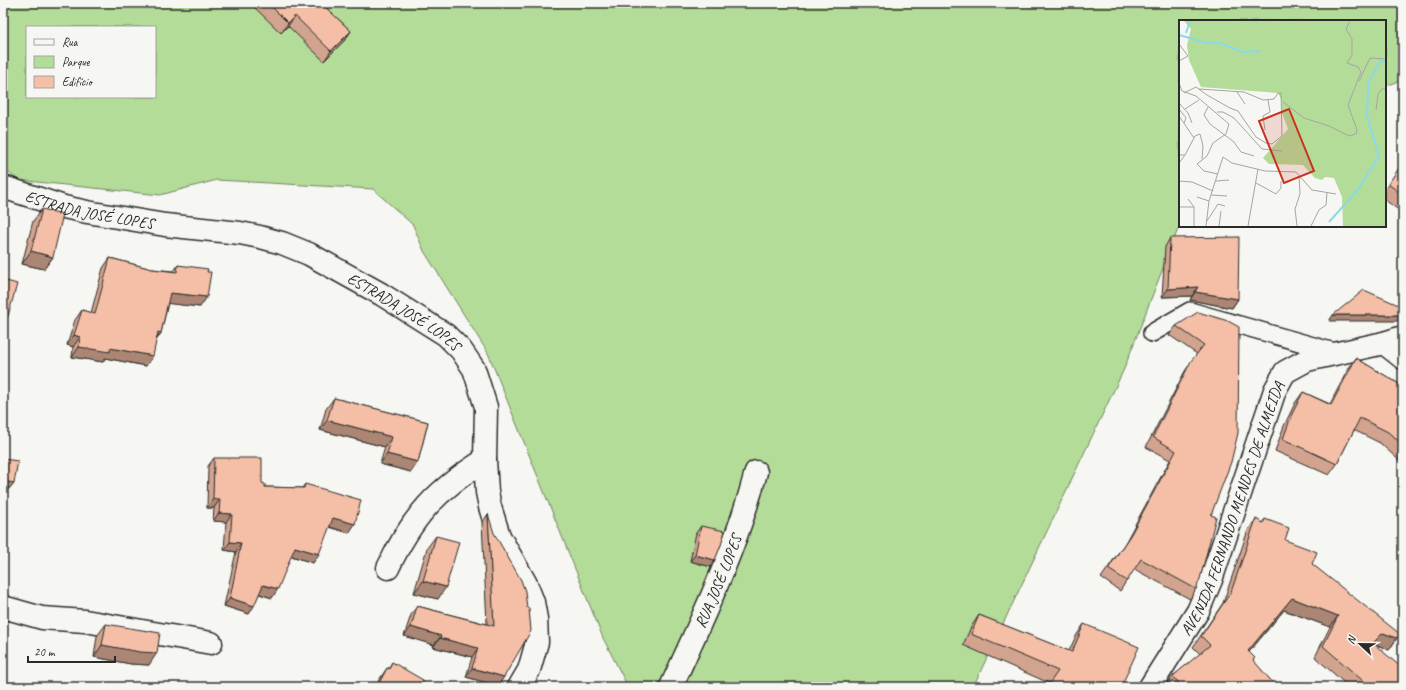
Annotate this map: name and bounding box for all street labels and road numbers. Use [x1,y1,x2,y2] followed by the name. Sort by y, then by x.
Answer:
[23,186,158,234] street label: ESTRADA JOSÉ LOPES
[344,268,466,357] street label: ESTRADA JOSÉ LOPES
[1176,377,1289,639] street label: AVENIDA FERNANDO MENDES DE ALMEIDA
[690,530,747,631] street label: RUA JOSÉ LOPES

